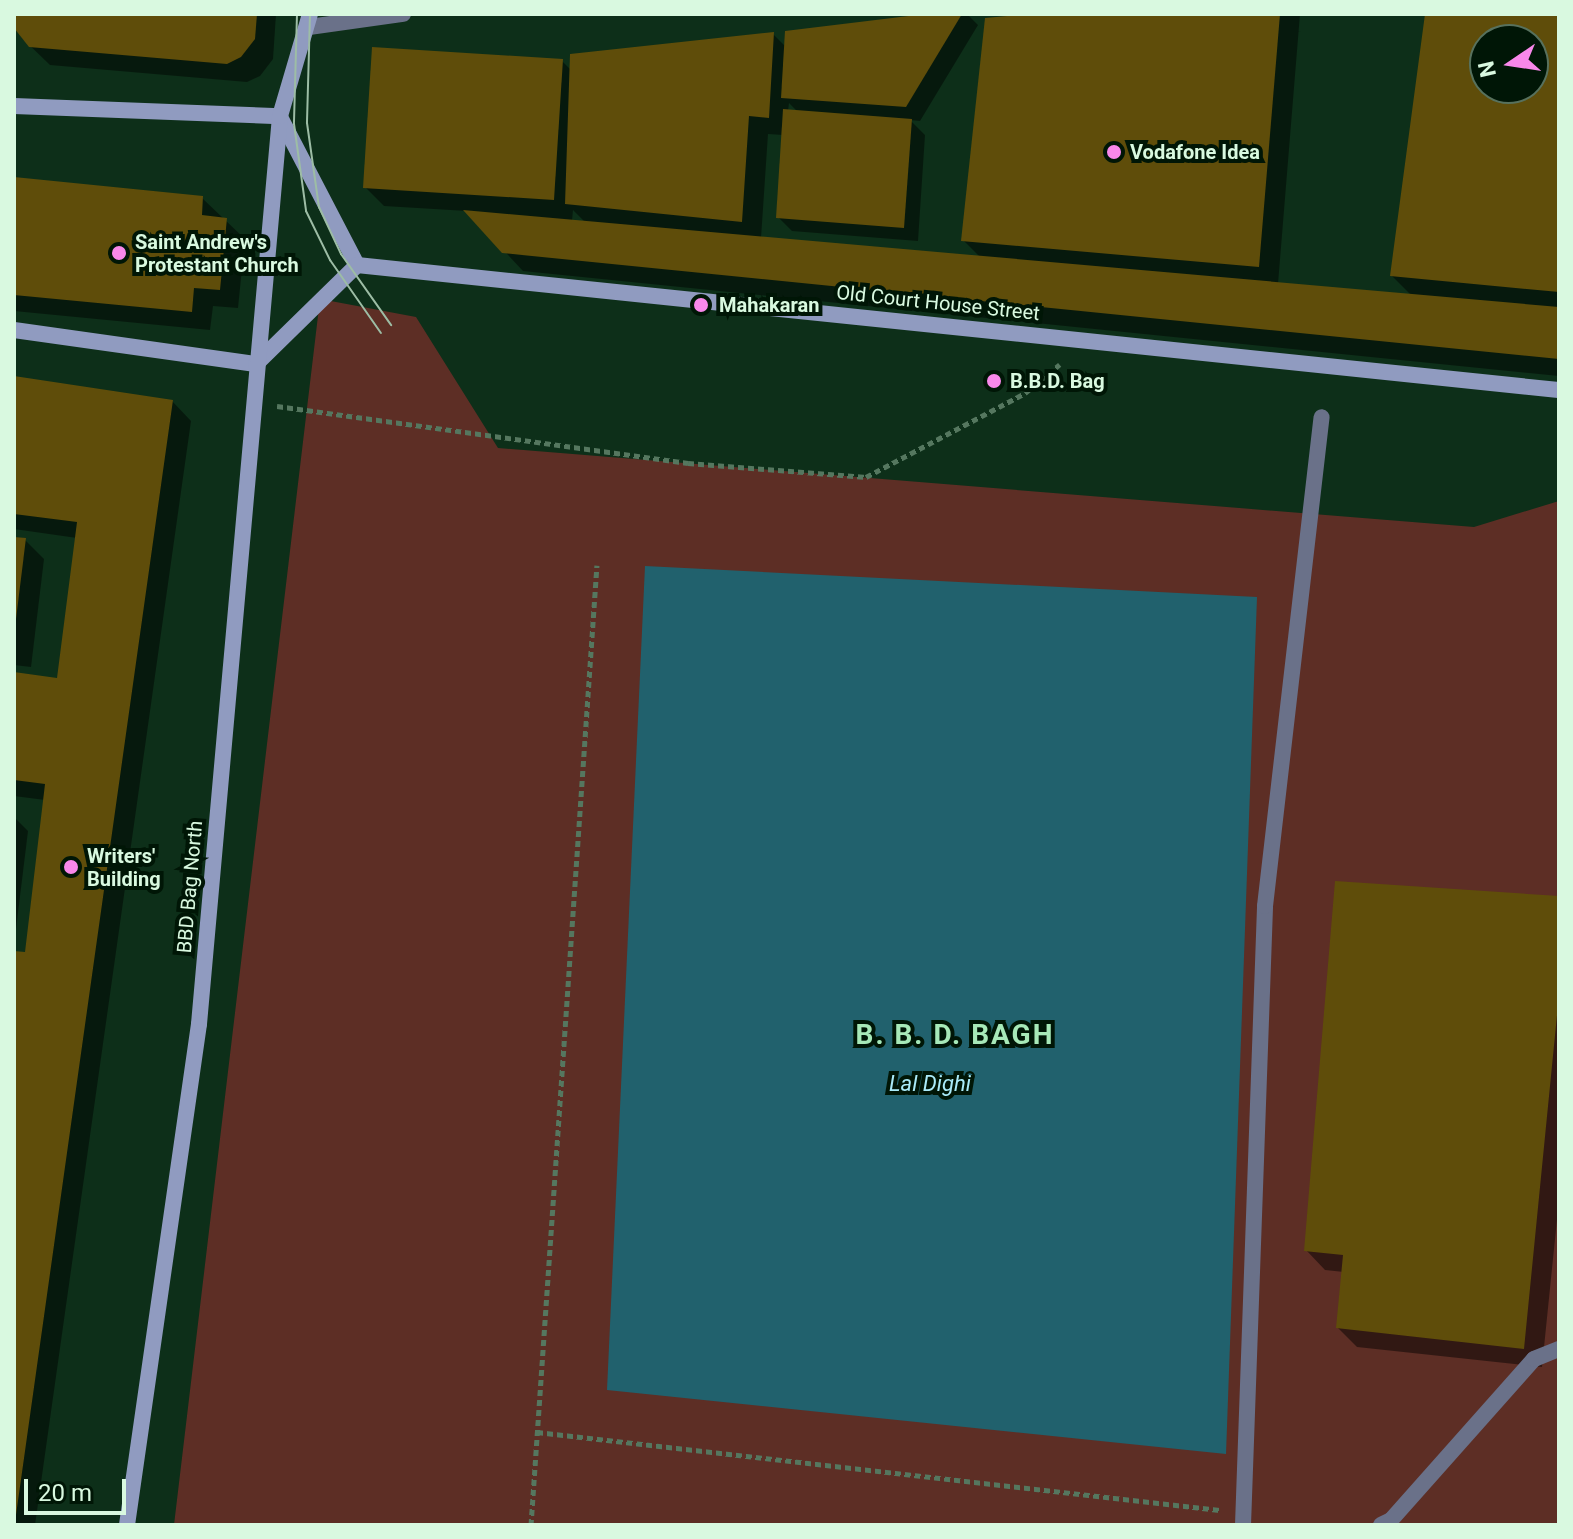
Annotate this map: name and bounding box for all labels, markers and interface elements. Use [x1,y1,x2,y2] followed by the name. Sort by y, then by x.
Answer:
[1469,24,1549,104] north arrow
[1473,59,1501,79] text: N
[1130,140,1260,164] place label: Vodafone Idea
[1105,143,1123,161] marker: Vodafone Idea
[135,230,299,277] place label: Saint Andrew's Protestant Church
[110,244,128,262] marker: Saint Andrew's Protestant Church
[835,280,1041,326] street label: Old Court House Street
[719,293,819,317] place label: Mahakaran
[690,294,712,316] marker: Mahakaran
[1010,369,1105,393] place label: B.B.D. Bag
[985,372,1003,390] marker: B.B.D. Bag
[172,820,208,954] street label: BBD Bag North
[87,844,161,891] place label: Writers' Building
[62,858,80,876] marker: Writers' Building
[856,1018,1054,1052] district label: B. B. D. BAGH
[889,1071,971,1097] water label: Lal Dighi
[28,1463,130,1513] scale bar
[38,1479,92,1507] text: 20 m

